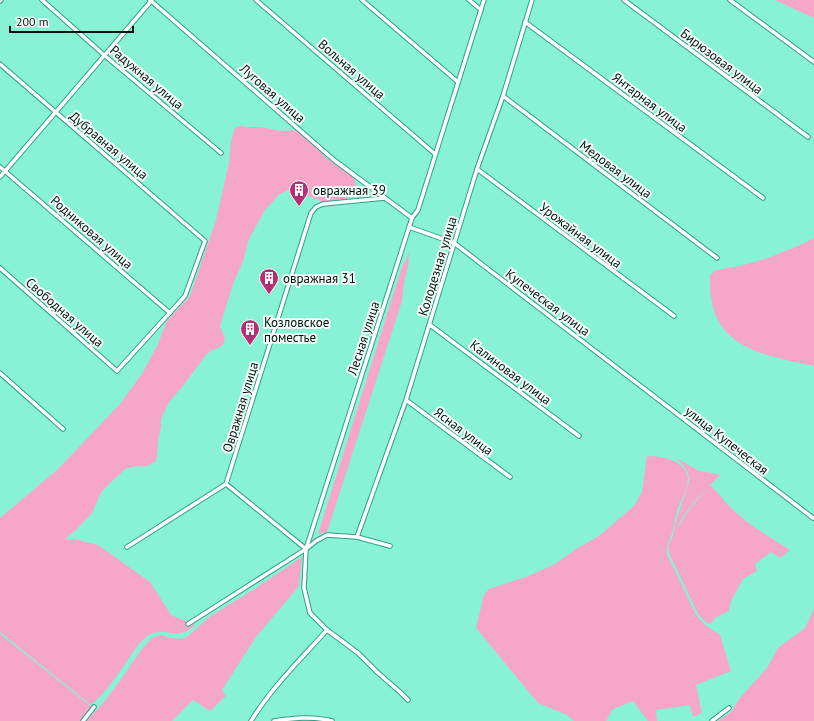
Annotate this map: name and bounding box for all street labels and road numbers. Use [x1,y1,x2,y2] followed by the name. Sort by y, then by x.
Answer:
[677,25,766,98] street label: Бирюзовая улица
[315,36,389,103] street label: Вольная улица
[106,42,187,113] street label: Радужная улица
[236,60,309,126] street label: Луговая улица
[609,69,690,136] street label: Янтарная улица
[66,108,152,183] street label: Дубравная улица
[576,137,655,202] street label: Медовая улица
[47,192,136,273] street label: Родниковая улица
[536,199,625,272] street label: Урожайная улица
[414,214,461,318] street label: Колодезная улица
[502,265,593,340] street label: Купеческая улица
[22,274,107,351] street label: Свободная улица
[343,299,383,378] street label: Лесная улица
[467,336,555,409] street label: Калиновая улица
[219,360,262,454] street label: Овражная улица
[681,402,772,478] street label: улица Купеческая
[431,404,497,459] street label: Ясная улица

